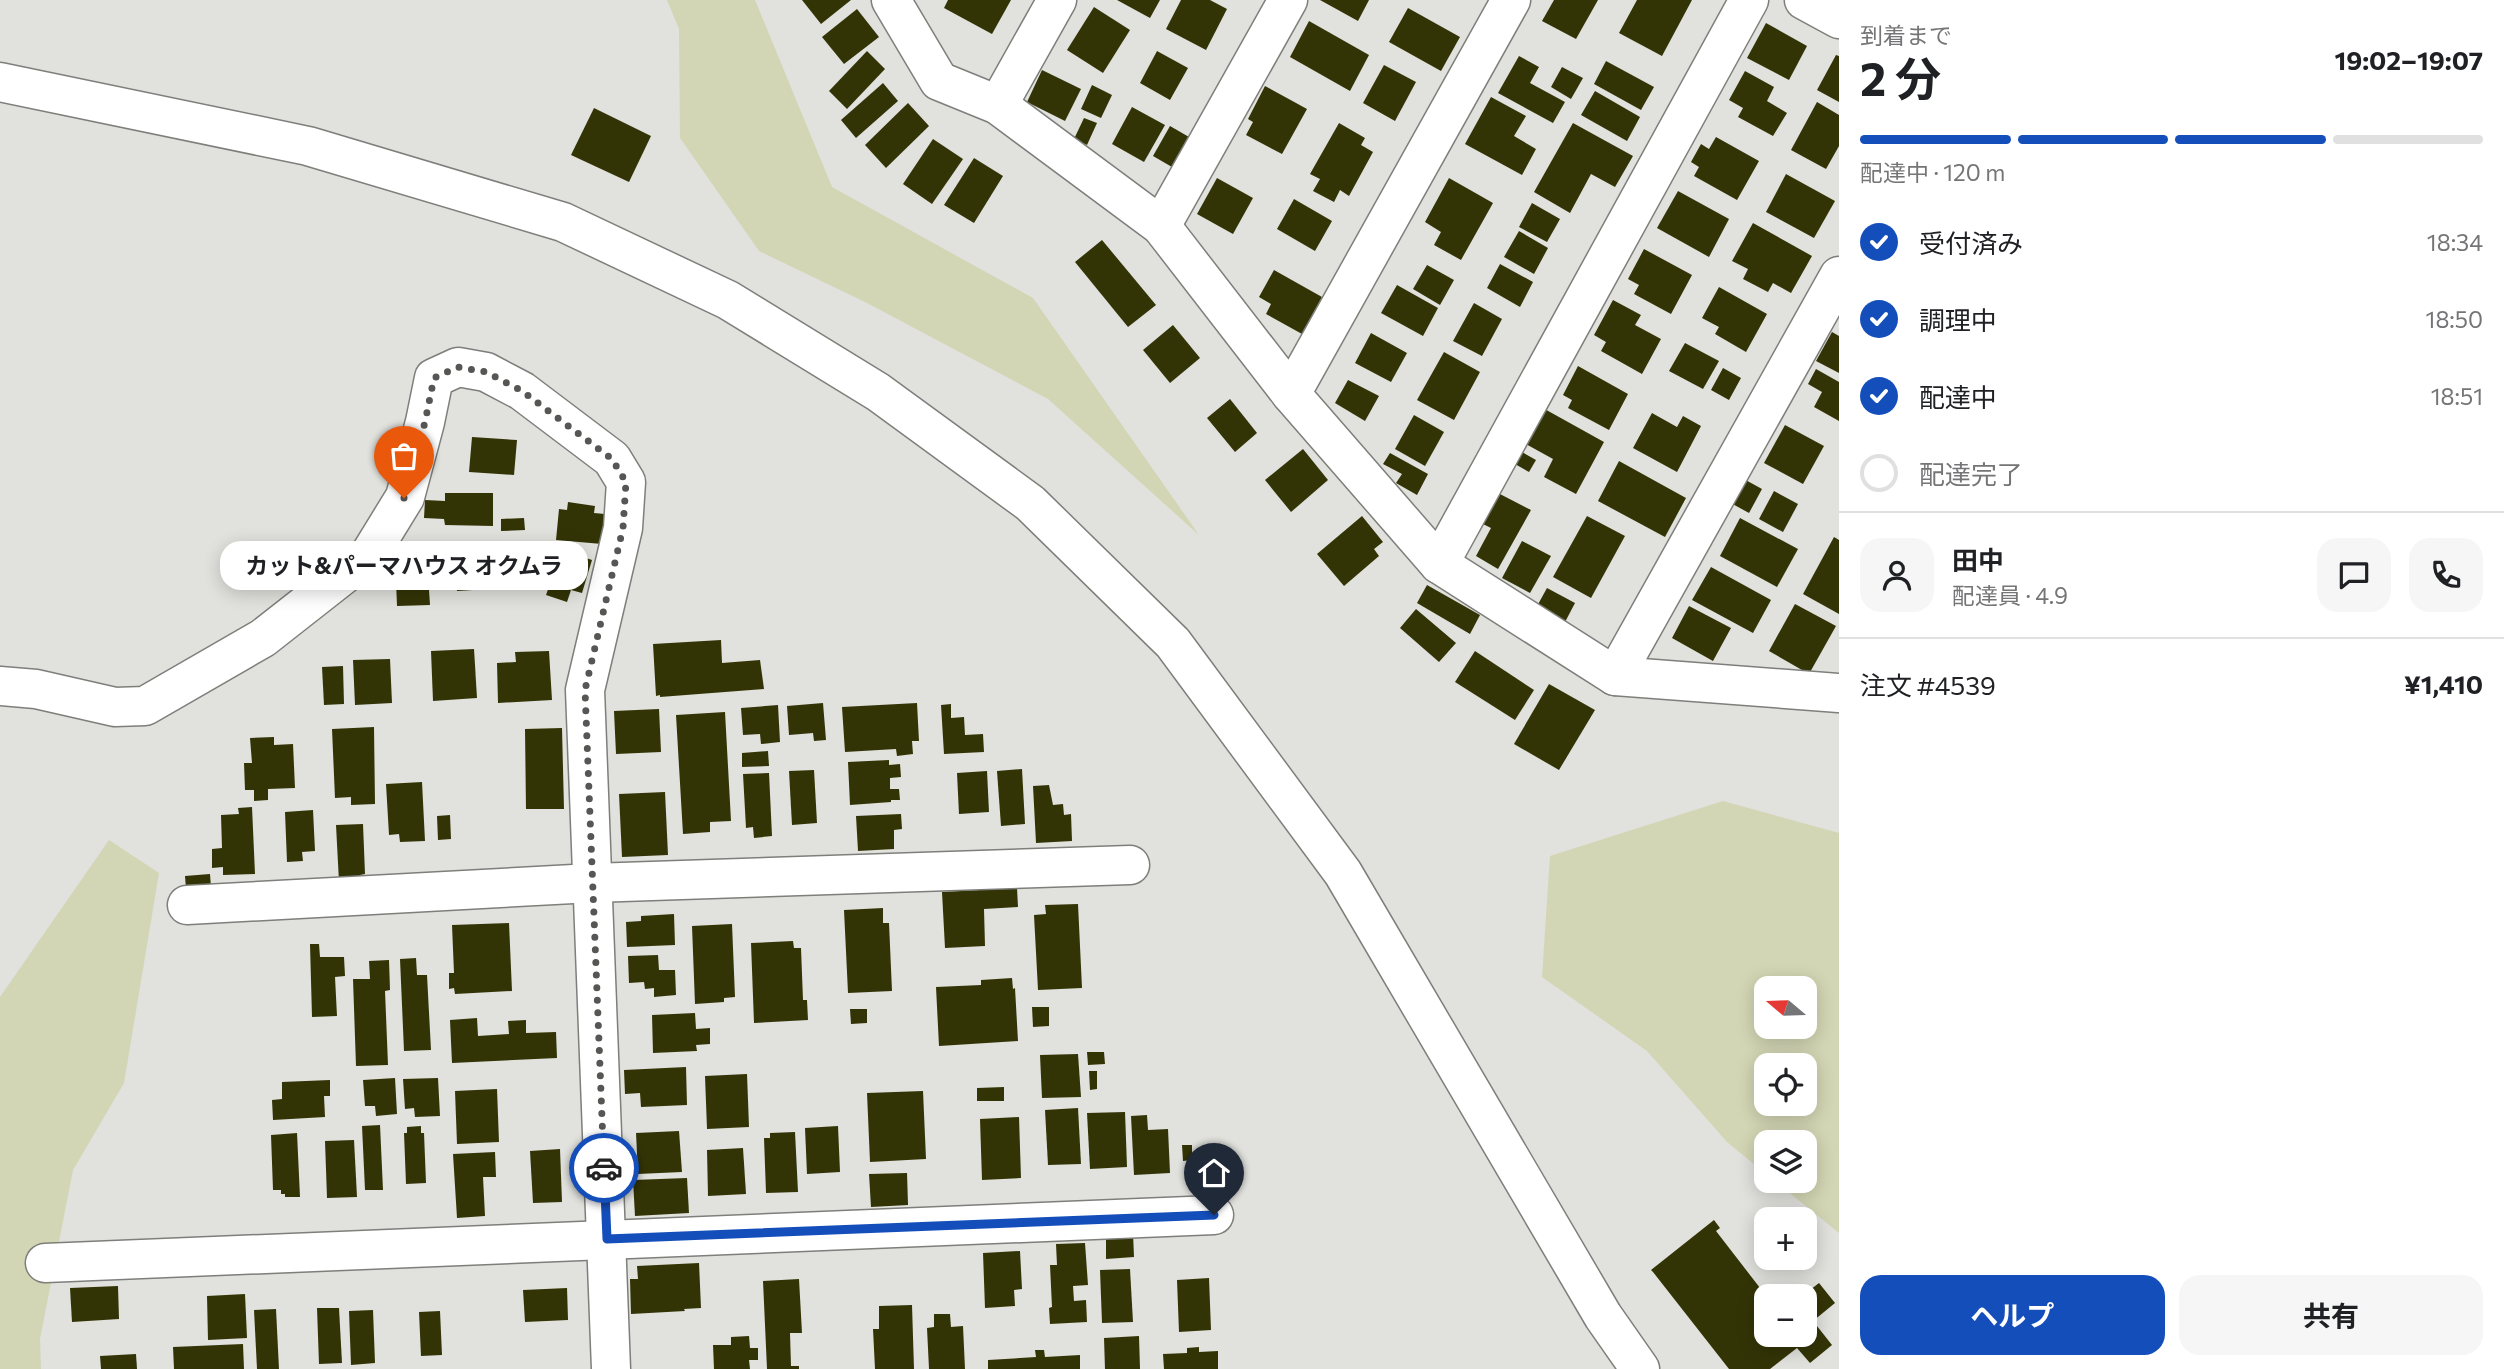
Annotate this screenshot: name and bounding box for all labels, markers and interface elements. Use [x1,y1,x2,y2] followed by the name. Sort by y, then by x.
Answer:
[1860,21,1952,49] text: 到着まで
[2334,44,2483,75] text: 19:02–19:07
[1860,49,1941,105] text: 2 分
[1860,158,2005,186] text: 配達中 · 120 m
[1860,223,1898,261] icon: check
[1919,227,2023,258] text: 受付済み
[2427,228,2483,256] text: 18:34
[1860,300,1898,338] icon: check
[1919,304,1997,335] text: 調理中
[2426,305,2483,333] text: 18:50
[1860,377,1898,415] icon: check
[1919,381,1997,412] text: 配達中
[2431,382,2483,410] text: 18:51
[374,426,434,498] pin
[385,437,423,475] icon: bag
[1919,458,2023,489] text: 配達完了
[1860,538,1934,612] button: person
[2317,538,2391,612] button: chat
[2409,538,2483,612] button: phone
[220,540,588,589] callout: カット&パーマハウス オクムラ
[1952,544,2004,575] text: 田中
[245,551,563,579] text: カット&パーマハウス オクムラ
[1952,581,2068,609] text: 配達員 · 4.9
[2404,668,2483,699] text: ¥1,410
[1860,669,1996,700] text: 注文 #4539
[1754,976,1816,1040] north arrow
[1754,976,1817,1347] map controls
[1754,1053,1817,1116] button: locate
[1754,1130,1817,1193] button: layers
[569,1133,639,1203] courier
[1184,1143,1244,1215] pin
[585,1149,623,1187] icon: car
[1195,1154,1233,1192] icon: home
[1754,1207,1817,1270] button: +
[1860,1275,2165,1355] button: ヘルプ
[2179,1275,2483,1355] button: 共有
[1754,1284,1817,1347] button: −

